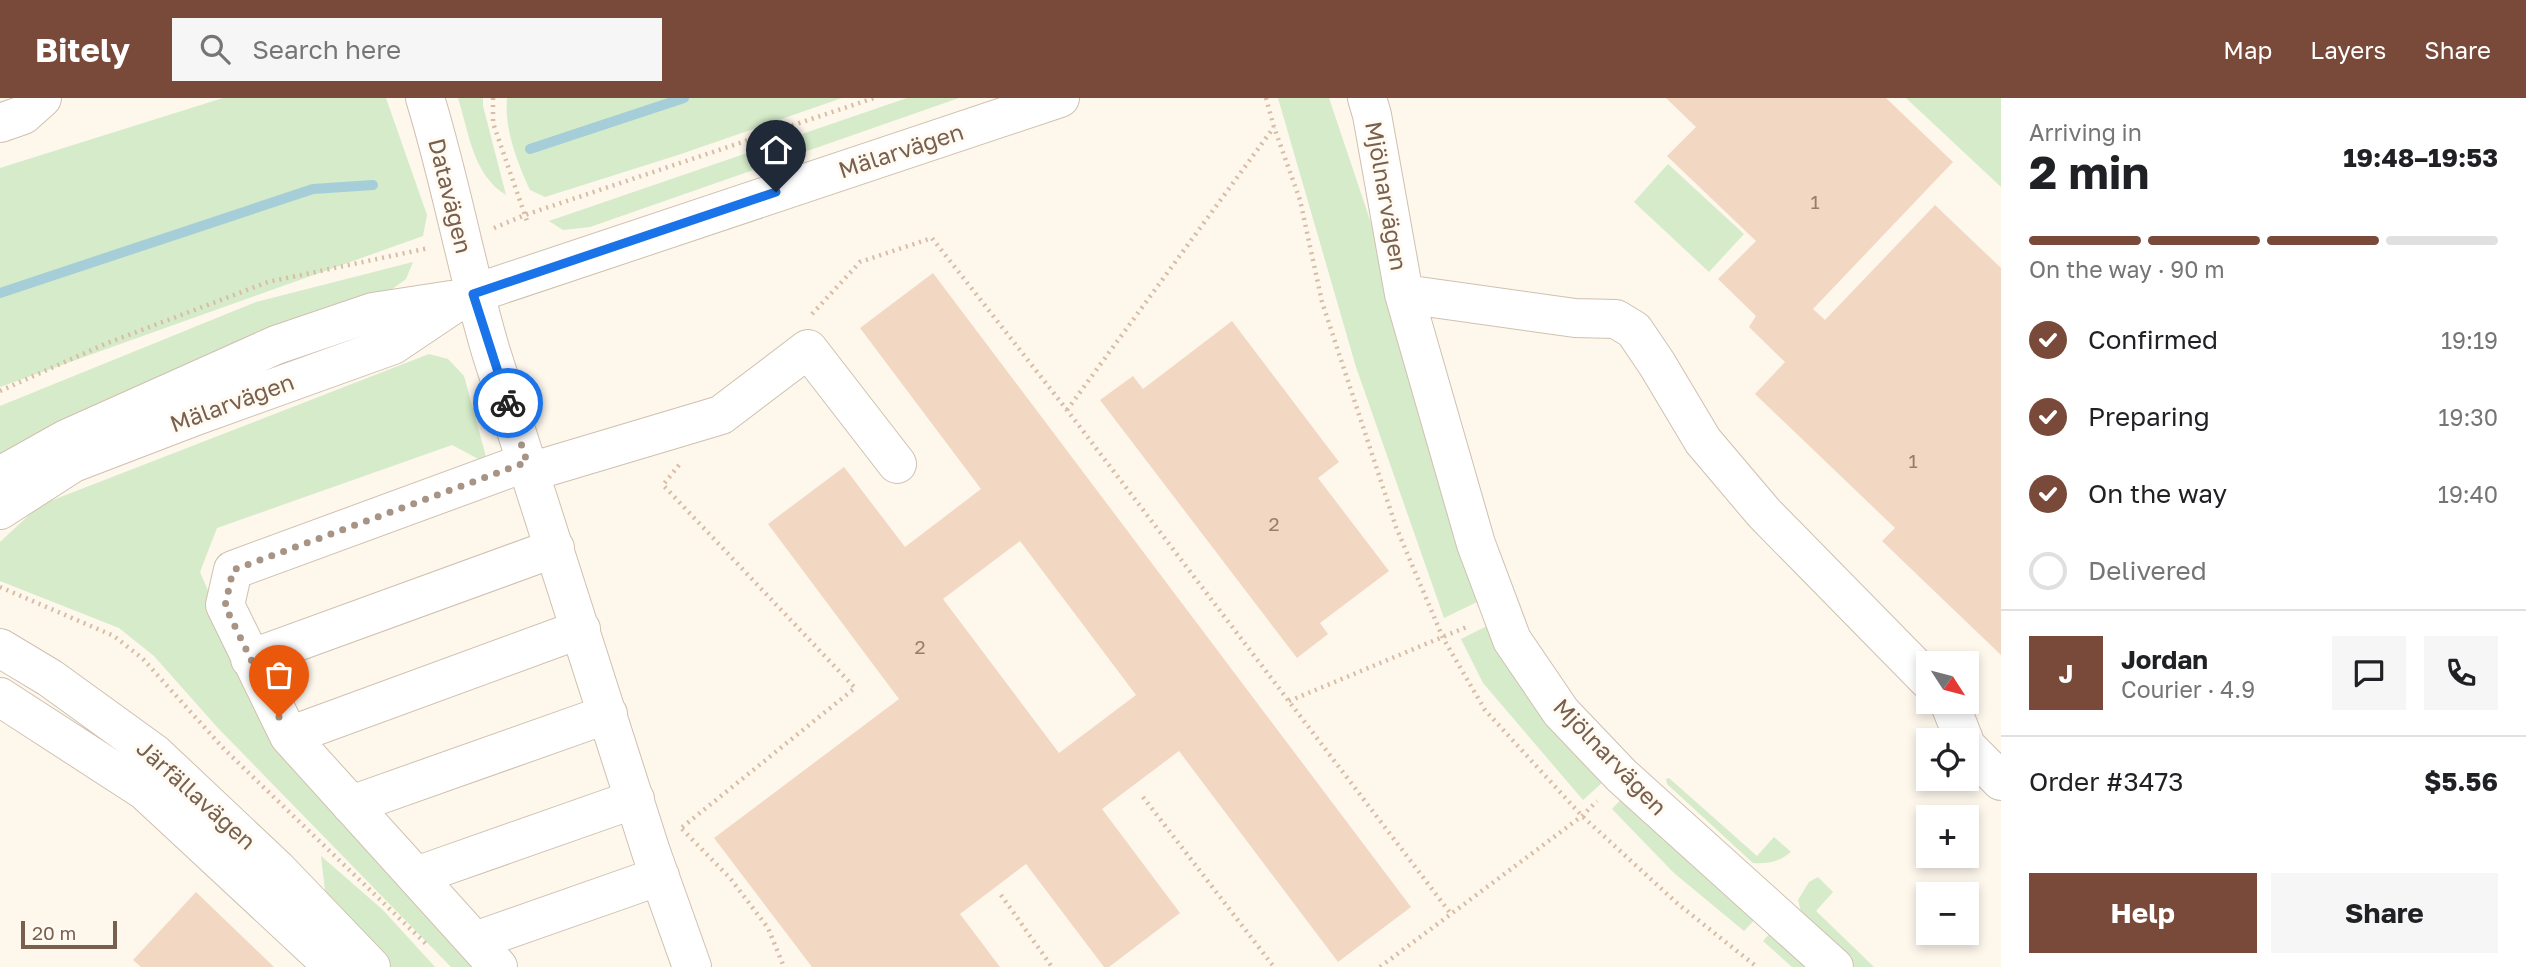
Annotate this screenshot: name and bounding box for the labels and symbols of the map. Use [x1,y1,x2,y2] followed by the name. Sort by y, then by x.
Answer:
[835,117,967,183] street label: Mälarvägen
[1360,119,1414,273] street label: Mjölnarvägen
[746,120,806,192] pin
[423,135,479,256] street label: Datavägen
[1810,190,1820,213] house number: 1
[166,367,297,437] street label: Mälarvägen
[473,368,543,438] courier
[1908,449,1918,472] house number: 1
[1268,512,1280,535] house number: 2
[914,635,926,658] house number: 2
[249,645,309,717] pin
[1916,651,1979,714] north arrow
[1548,692,1673,820] street label: Mjölnarvägen
[131,734,262,855] street label: Järfällavägen
[21,918,117,950] scale bar

